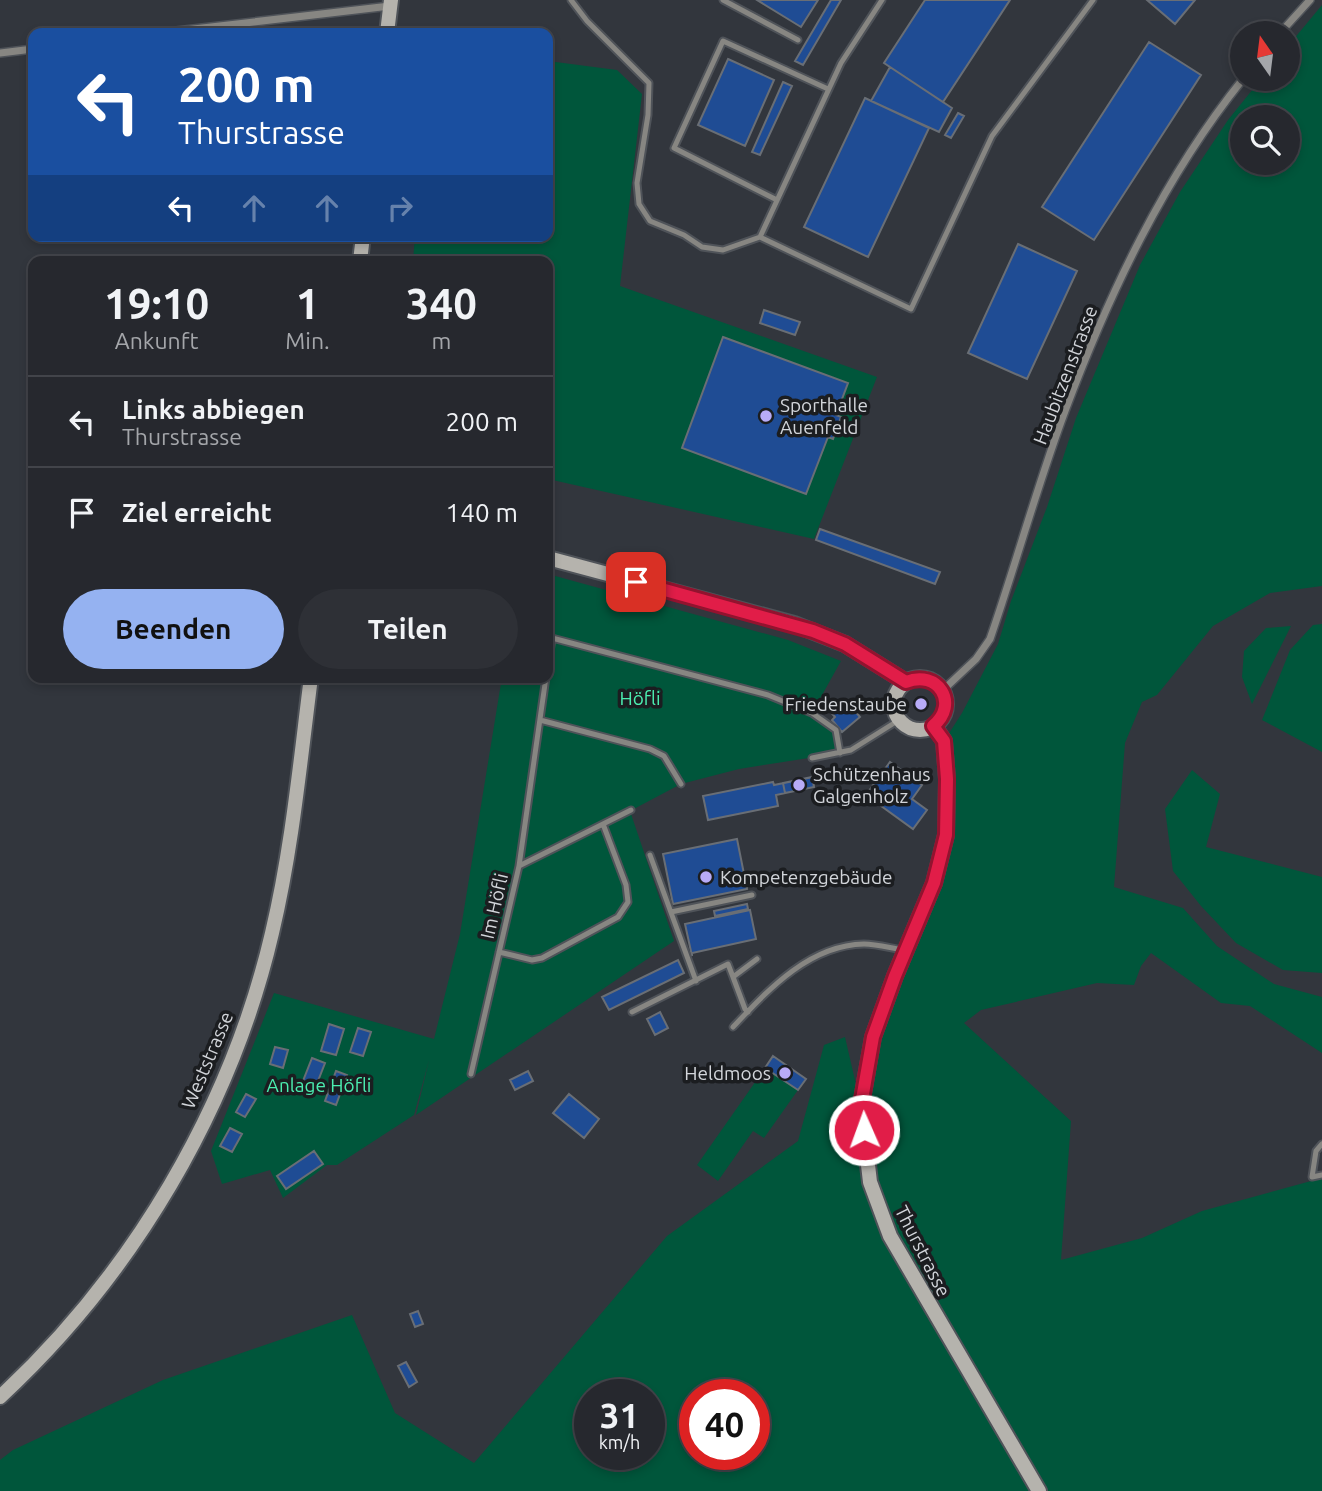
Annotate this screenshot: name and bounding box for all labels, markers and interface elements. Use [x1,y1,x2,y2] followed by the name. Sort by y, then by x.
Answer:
[1230,21,1300,91] north arrow
[1230,21,1300,175] map controls
[63,56,154,147] icon: left
[178,56,315,111] text: 200 m
[1230,105,1300,175] button: search
[178,114,345,150] text: Thurstrasse
[162,189,200,227] icon: left
[235,189,273,227] icon: ahead
[308,189,346,227] icon: ahead
[381,189,419,227] icon: right
[104,280,209,327] text: 19:10
[296,280,319,327] text: 1
[406,280,477,327] text: 340
[1028,303,1102,447] street label: Haubitzenstrasse
[115,328,199,353] text: Ankunft
[285,328,330,353] text: Min.
[431,328,451,353] text: m
[780,394,868,438] place label: Sporthalle Auenfeld
[122,395,305,424] text: Links abbiegen
[63,403,101,441] icon: left
[446,407,518,436] text: 200 m
[758,408,774,424] marker: Sporthalle Auenfeld
[122,424,242,449] text: Thurstrasse
[63,494,101,532] icon: arrive
[122,498,272,527] text: Ziel erreicht
[446,498,518,527] text: 140 m
[606,552,666,612] pin
[617,563,655,601] icon: arrive
[63,589,284,669] button: Beenden
[298,589,518,669] button: Teilen
[619,687,661,709] park label: Höfli
[785,693,907,715] place label: Friedenstaube
[913,696,929,712] marker: Friedenstaube
[813,763,931,807] place label: Schützenhaus Galgenholz
[791,777,807,793] marker: Schützenhaus Galgenholz
[720,866,892,888] place label: Kompetenzgebäude
[698,869,714,885] marker: Kompetenzgebäude
[476,871,512,941] street label: Im Höfli
[177,1008,237,1112] street label: Weststrasse
[684,1062,771,1084] place label: Heldmoos
[777,1065,793,1081] marker: Heldmoos
[267,1074,371,1096] park label: Anlage Höfli
[827,1093,901,1167] position arrow
[891,1202,955,1300] street label: Thurstrasse
[679,1379,770,1470] speed limit sign: 40
[600,1395,639,1435] text: 31
[599,1432,640,1452] text: km/h

